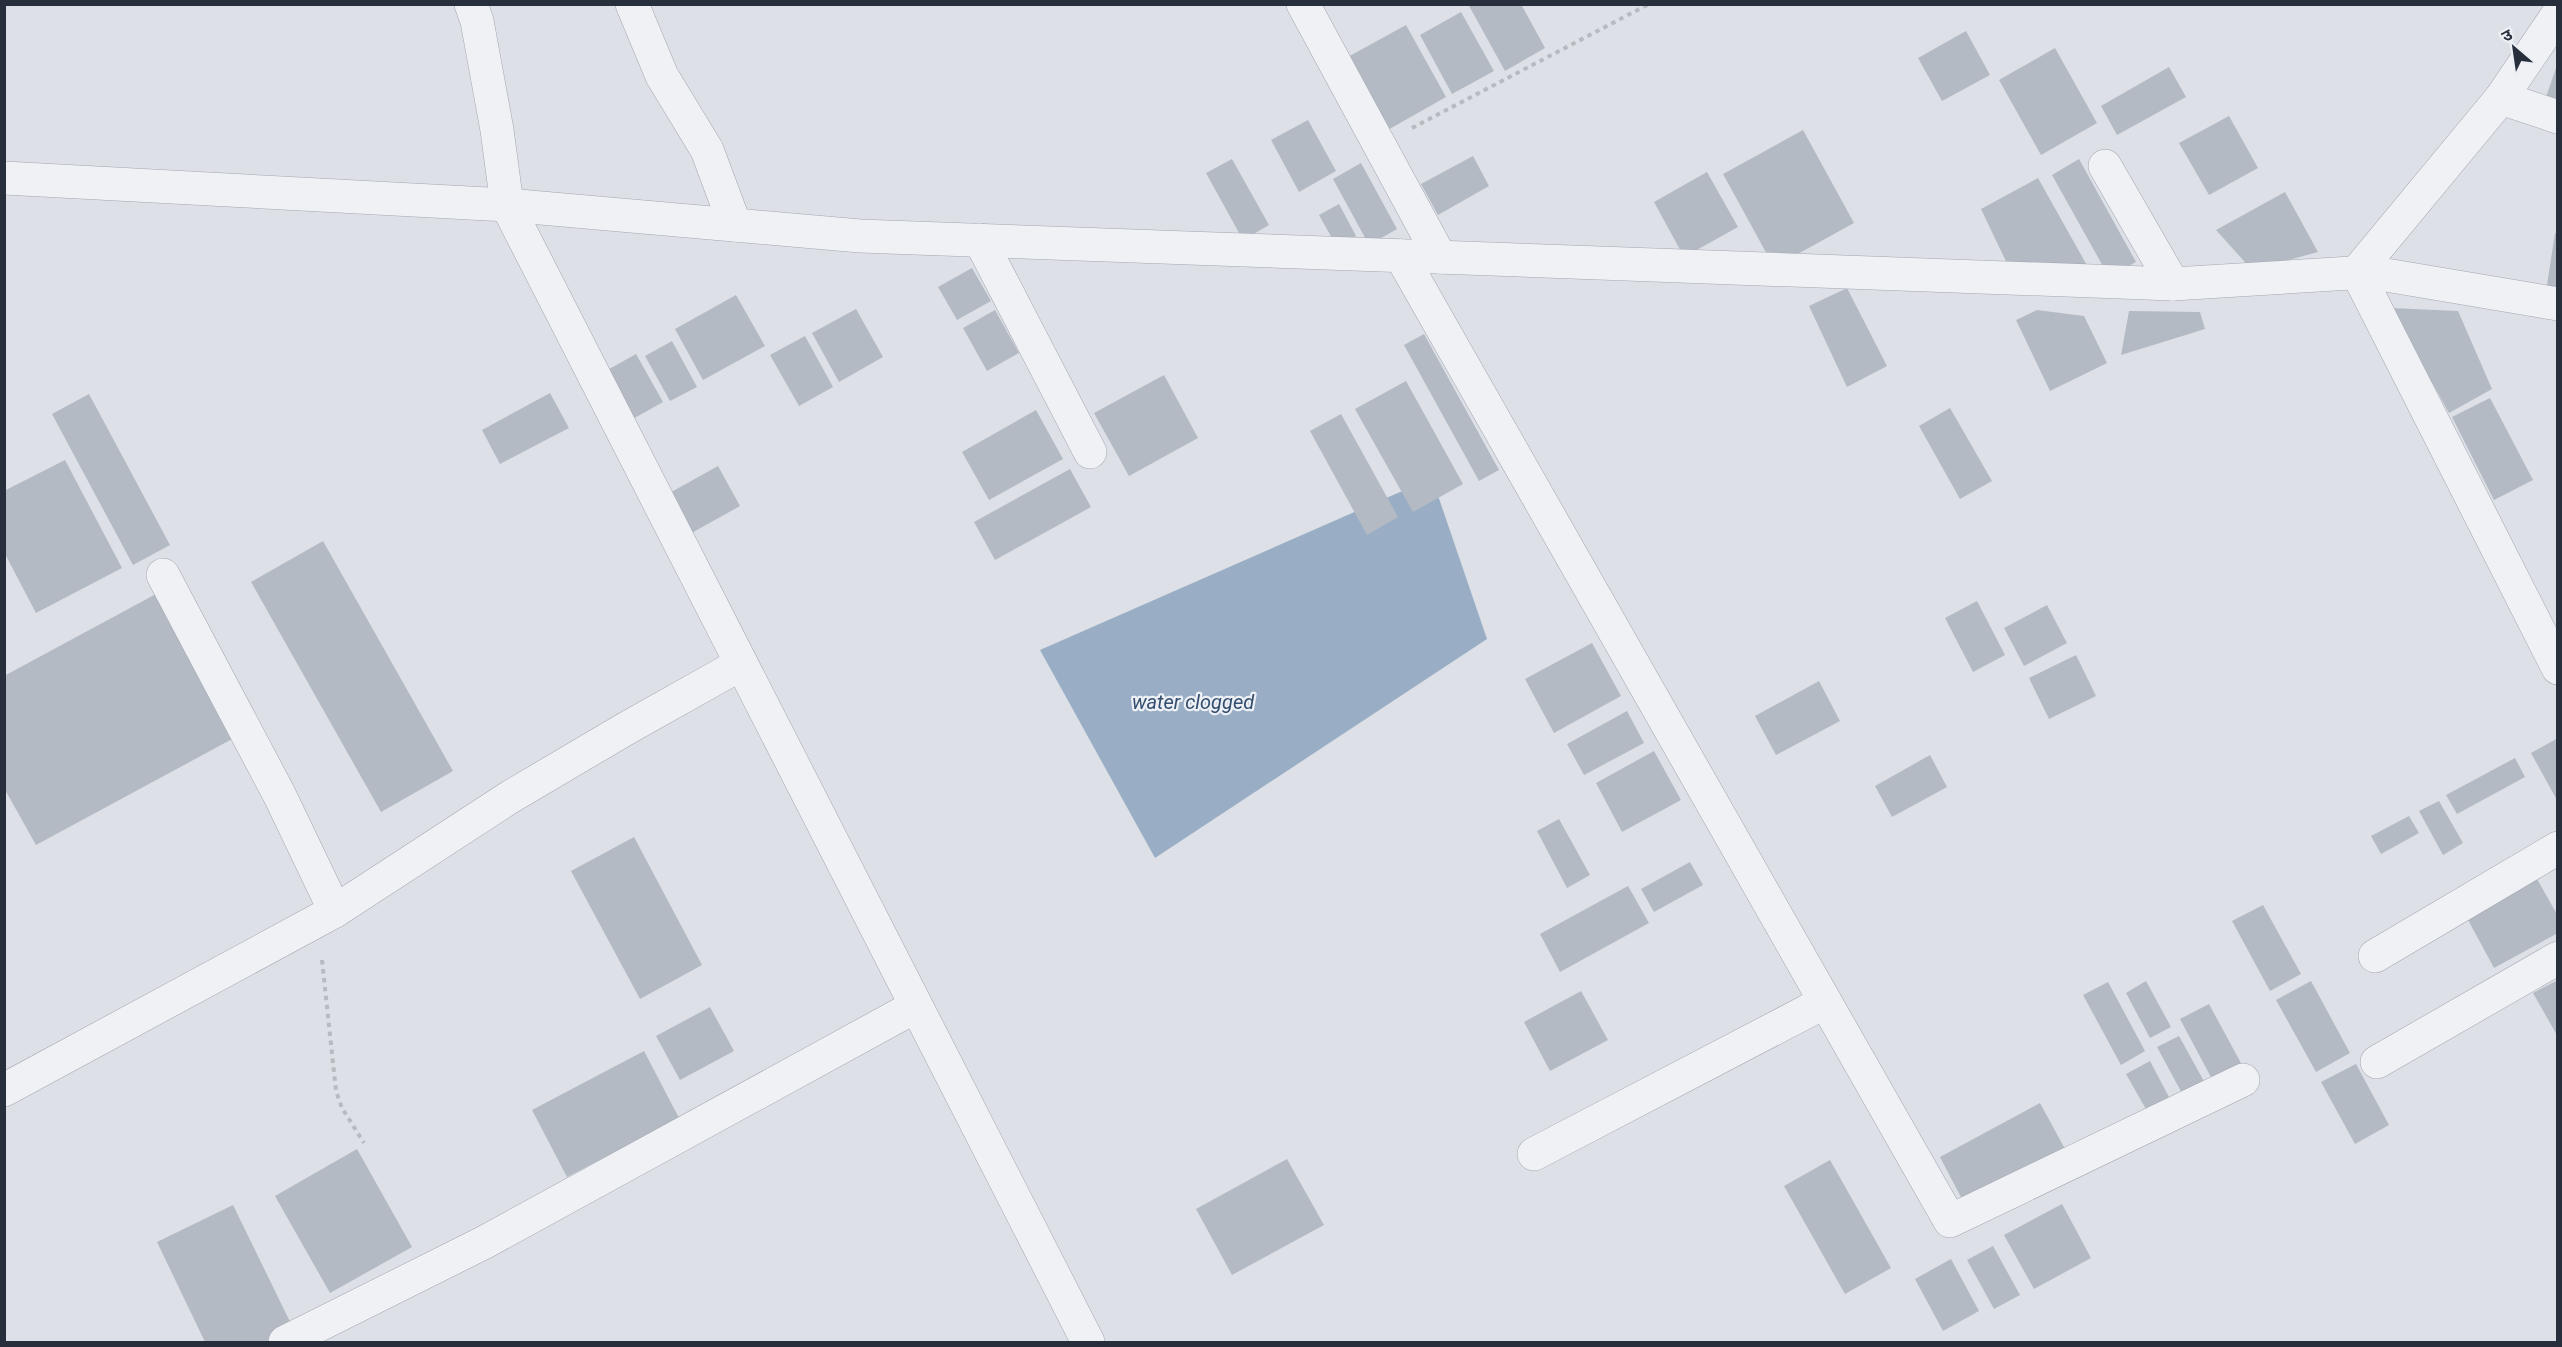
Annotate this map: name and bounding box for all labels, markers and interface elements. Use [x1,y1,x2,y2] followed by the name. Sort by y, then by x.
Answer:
[2484,18,2544,78] north arrow
[2498,24,2516,46] text: उ
[1132,690,1255,714] water label: water clogged

